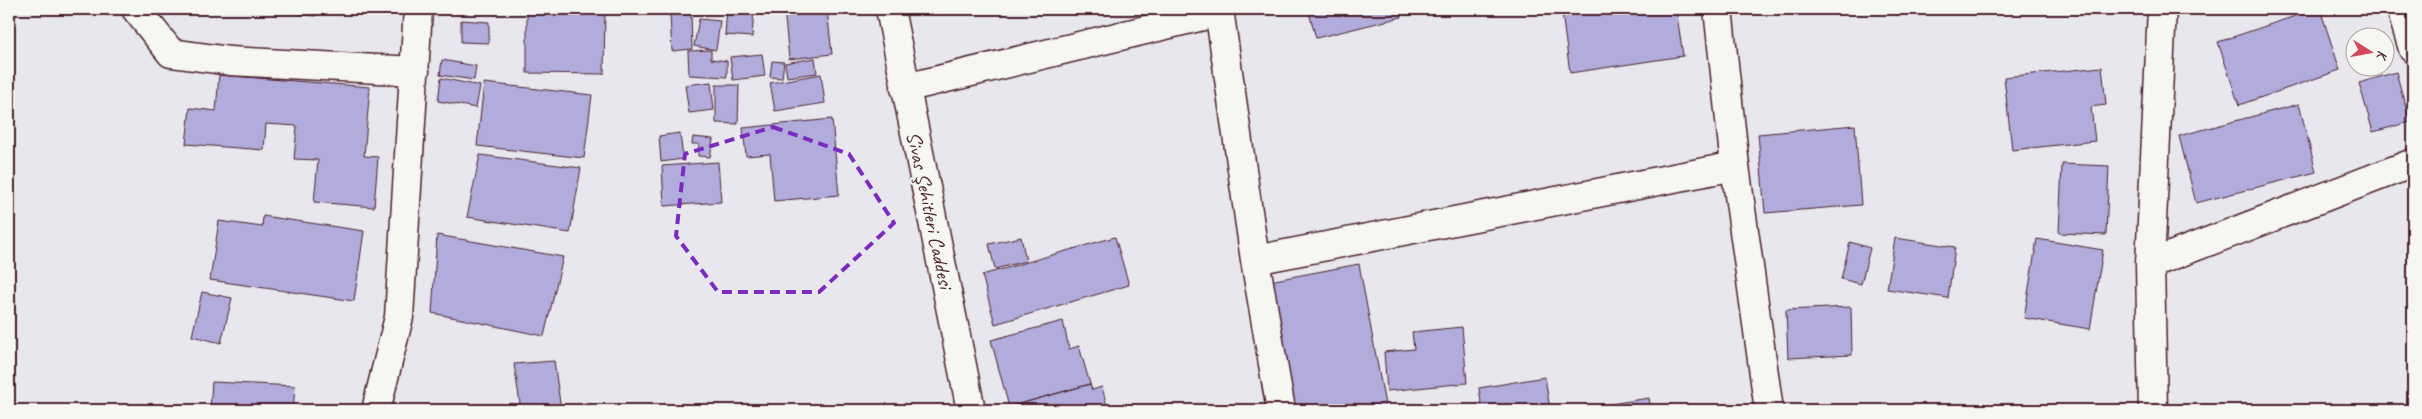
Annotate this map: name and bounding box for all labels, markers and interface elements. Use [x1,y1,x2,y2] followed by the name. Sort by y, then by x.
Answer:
[2344,28,2394,78] north arrow
[2373,49,2391,62] text: K
[901,129,960,294] street label: Sivas Şehitleri Caddesi

